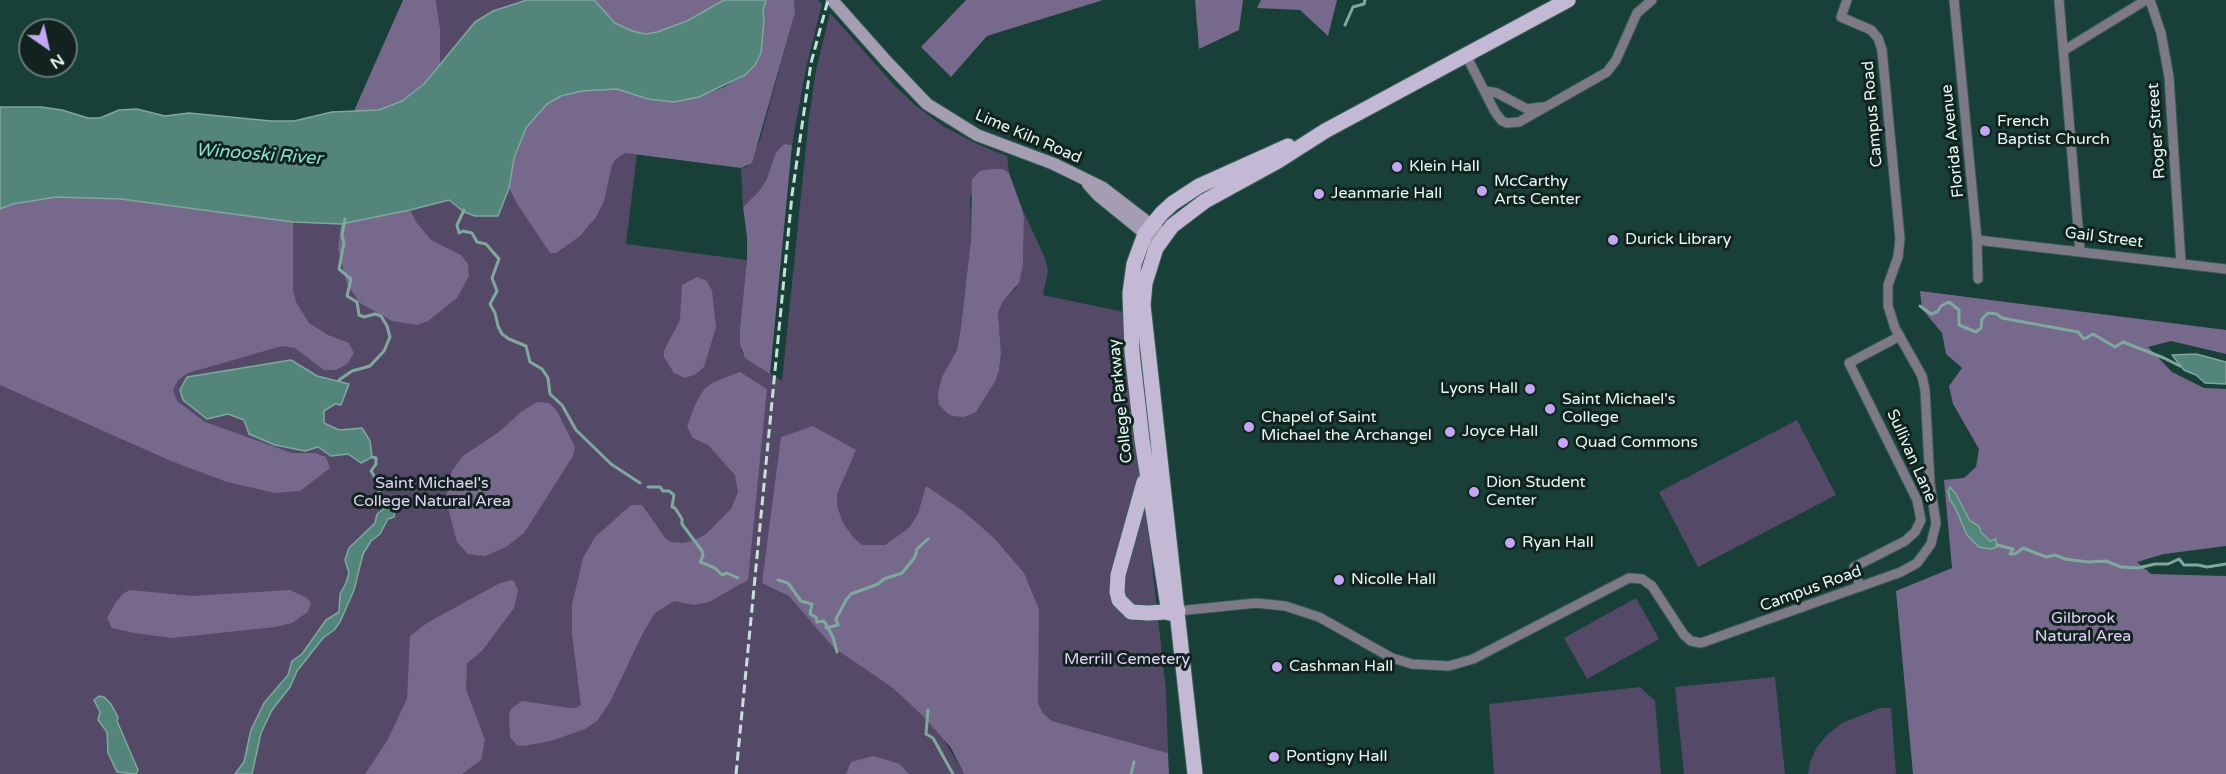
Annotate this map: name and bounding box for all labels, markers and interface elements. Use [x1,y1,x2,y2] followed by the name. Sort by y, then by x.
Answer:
[18,18,78,78] north arrow
[46,49,68,73] text: N
[1859,60,1887,168] street label: Campus Road
[2144,82,2170,180] street label: Roger Street
[1937,83,1969,199] street label: Florida Avenue
[972,106,1084,168] street label: Lime Kiln Road
[1997,112,2110,150] place label: French Baptist Church
[1978,124,1992,138] marker: French Baptist Church
[195,140,323,170] water label: Winooski River
[1409,157,1480,177] place label: Klein Hall
[1390,160,1404,174] marker: Klein Hall
[1494,172,1581,210] place label: McCarthy Arts Center
[1331,184,1442,204] place label: Jeanmarie Hall
[1475,184,1489,198] marker: McCarthy Arts Center
[1312,187,1326,201] marker: Jeanmarie Hall
[2064,224,2144,252] street label: Gail Street
[1625,230,1731,250] place label: Durick Library
[1606,233,1620,247] marker: Durick Library
[1105,338,1137,464] street label: College Parkway
[1440,379,1518,399] place label: Lyons Hall
[1523,382,1537,396] marker: Lyons Hall
[1562,390,1675,428] place label: Saint Michael's College
[1543,402,1557,416] marker: Saint Michael's College
[1882,407,1940,505] street label: Sullivan Lane
[1261,408,1432,446] place label: Chapel of Saint Michael the Archangel
[1242,420,1256,434] marker: Chapel of Saint Michael the Archangel
[1462,422,1538,442] place label: Joyce Hall
[1443,425,1457,439] marker: Joyce Hall
[1575,433,1698,453] place label: Quad Commons
[1556,436,1570,450] marker: Quad Commons
[1486,473,1586,511] place label: Dion Student Center
[353,474,511,512] park label: Saint Michael's College Natural Area
[1467,485,1481,499] marker: Dion Student Center
[1522,533,1594,553] place label: Ryan Hall
[1503,536,1517,550] marker: Ryan Hall
[1758,562,1864,616] street label: Campus Road
[1351,570,1436,590] place label: Nicolle Hall
[1332,573,1346,587] marker: Nicolle Hall
[2035,609,2131,647] park label: Gilbrook Natural Area
[1064,650,1190,670] park label: Merrill Cemetery
[1289,657,1393,677] place label: Cashman Hall
[1270,660,1284,674] marker: Cashman Hall
[1286,747,1387,767] place label: Pontigny Hall
[1267,750,1281,764] marker: Pontigny Hall

